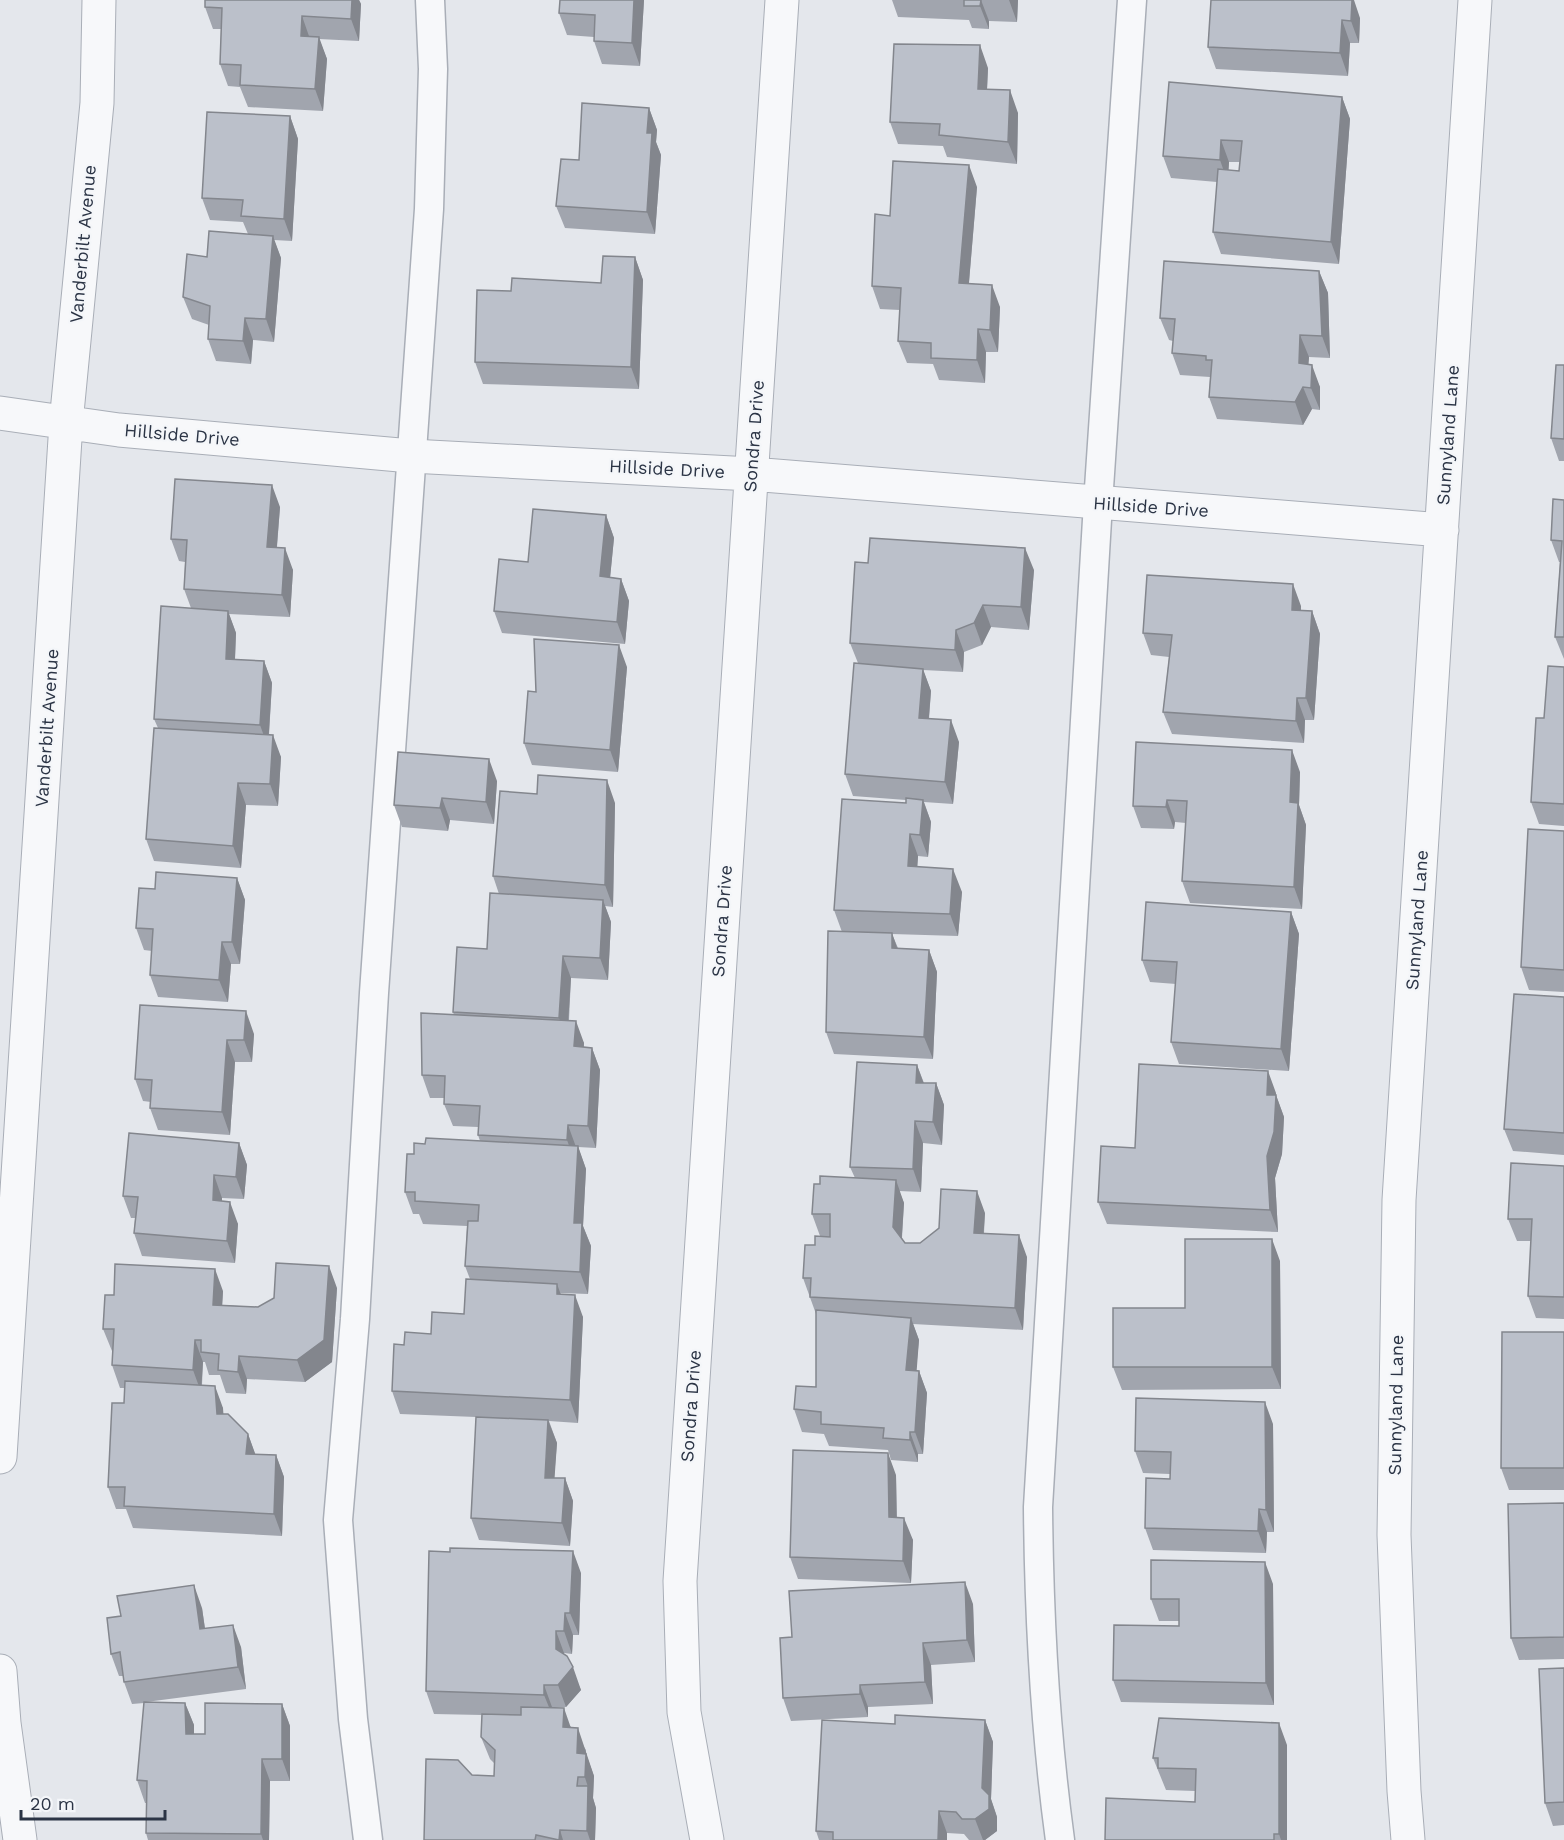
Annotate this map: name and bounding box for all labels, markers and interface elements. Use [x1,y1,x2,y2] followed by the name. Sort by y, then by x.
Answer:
[65,164,100,324] street label: Vanderbilt Avenue
[1432,364,1463,506] street label: Sunnyland Lane
[739,379,768,493] street label: Sondra Drive
[123,419,241,450] street label: Hillside Drive
[609,455,725,482] street label: Hillside Drive
[1093,492,1210,521] street label: Hillside Drive
[30,648,63,808] street label: Vanderbilt Avenue
[1401,849,1432,991] street label: Sunnyland Lane
[707,864,736,978] street label: Sondra Drive
[1384,1335,1407,1475] street label: Sunnyland Lane
[676,1349,705,1463] street label: Sondra Drive
[21,1783,165,1821] scale bar
[30,1793,75,1814] text: 20 m

